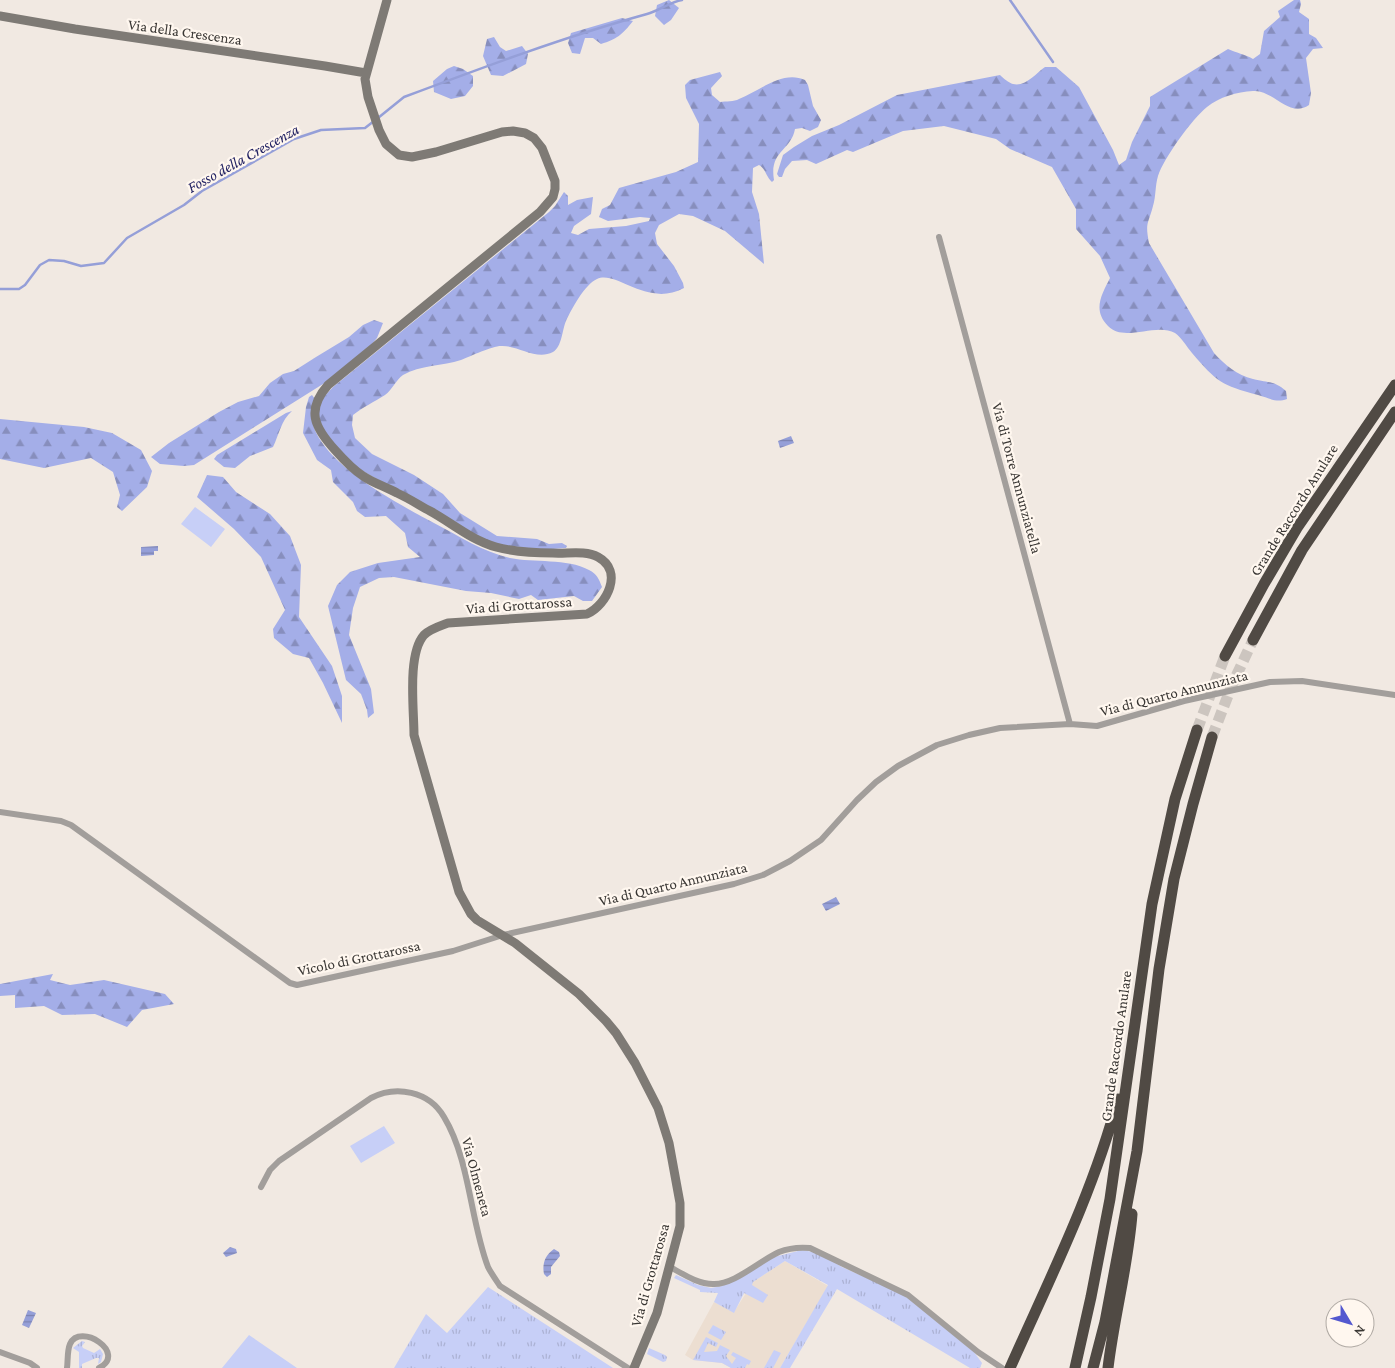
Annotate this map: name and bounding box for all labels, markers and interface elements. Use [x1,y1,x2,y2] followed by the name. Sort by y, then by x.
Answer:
[127,16,243,48] street label: Via della Crescenza
[184,120,302,196] water label: Fosso della Crescenza
[989,401,1045,555] street label: Via di Torre Annunziatella
[1247,441,1341,579] street label: Grande Raccordo Anulare
[465,593,573,617] street label: Via di Grottarossa
[1098,667,1250,719] street label: Via di Quarto Annunziata
[597,859,749,909] street label: Via di Quarto Annunziata
[296,937,422,979] street label: Vicolo di Grottarossa
[1098,969,1135,1122] street label: Grande Raccordo Anulare
[459,1136,495,1218] street label: Via Olmeneta
[628,1222,672,1328] street label: Via di Grottarossa
[1325,1298,1375,1348] north arrow
[1351,1322,1369,1340] text: N

